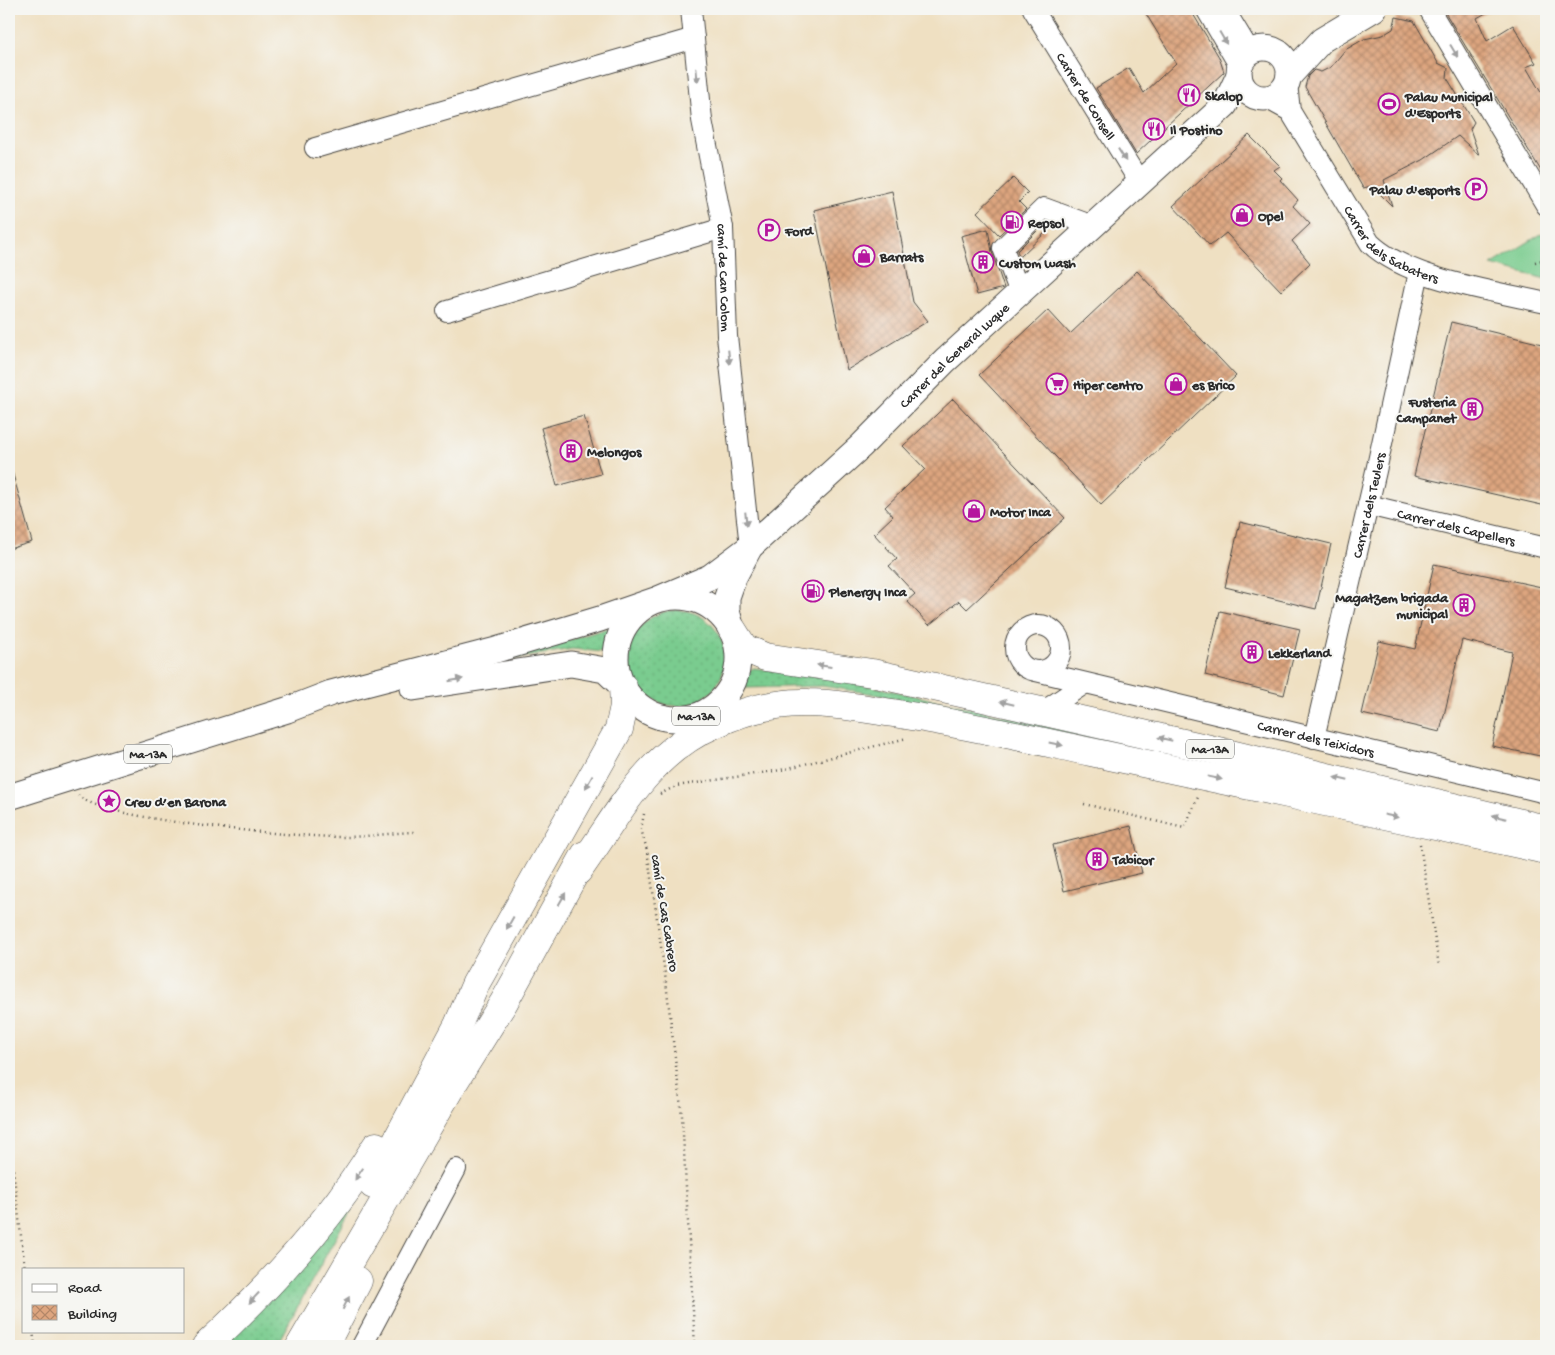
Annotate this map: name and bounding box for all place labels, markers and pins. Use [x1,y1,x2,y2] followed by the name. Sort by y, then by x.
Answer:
[1177,83,1201,107] restaurant icon: Skalop
[1205,89,1243,106] place label: Skalop
[1404,90,1493,123] place label: Palau Municipal d'Esports
[1377,92,1401,116] sports icon: Palau Municipal d'Esports
[1142,117,1166,141] restaurant icon: Il Postino
[1170,123,1223,140] place label: Il Postino
[1464,177,1488,201] parking icon: Palau d'esports
[1369,183,1461,200] place label: Palau d'esports
[1230,203,1254,227] shop icon: Opel
[1258,209,1284,226] place label: Opel
[1000,210,1024,234] fuel station icon: Repsol
[1027,216,1065,233] place label: Repsol
[757,218,781,242] parking icon: Ford
[784,224,814,241] place label: Ford
[852,244,876,268] shop icon: Barrats
[879,250,924,267] place label: Barrats
[971,250,995,274] building icon: Custom wash
[998,256,1076,273] place label: Custom wash
[1045,372,1069,396] supermarket icon: Hiper centro
[1164,372,1188,396] shop icon: es Brico
[1073,378,1144,395] place label: Hiper centro
[1191,378,1236,395] place label: es Brico
[1395,395,1457,428] place label: Fusteria Campanet
[1460,397,1484,421] building icon: Fusteria Campanet
[559,439,583,463] building icon: Melongos
[587,445,642,462] place label: Melongos
[962,499,986,523] shop icon: Motor Inca
[990,505,1052,522] place label: Motor Inca
[801,579,825,603] fuel station icon: Plenergy Inca
[828,585,908,602] place label: Plenergy Inca
[1335,591,1449,624] place label: Magatzem brigada municipal
[1452,593,1476,617] building icon: Magatzem brigada municipal
[1240,640,1264,664] building icon: Lekkerland
[1268,646,1333,663] place label: Lekkerland
[97,789,121,813] place icon: Creu d’en Barona
[124,795,227,812] place label: Creu d’en Barona
[1085,847,1109,871] building icon: Tabicor
[1112,853,1156,870] place label: Tabicor

